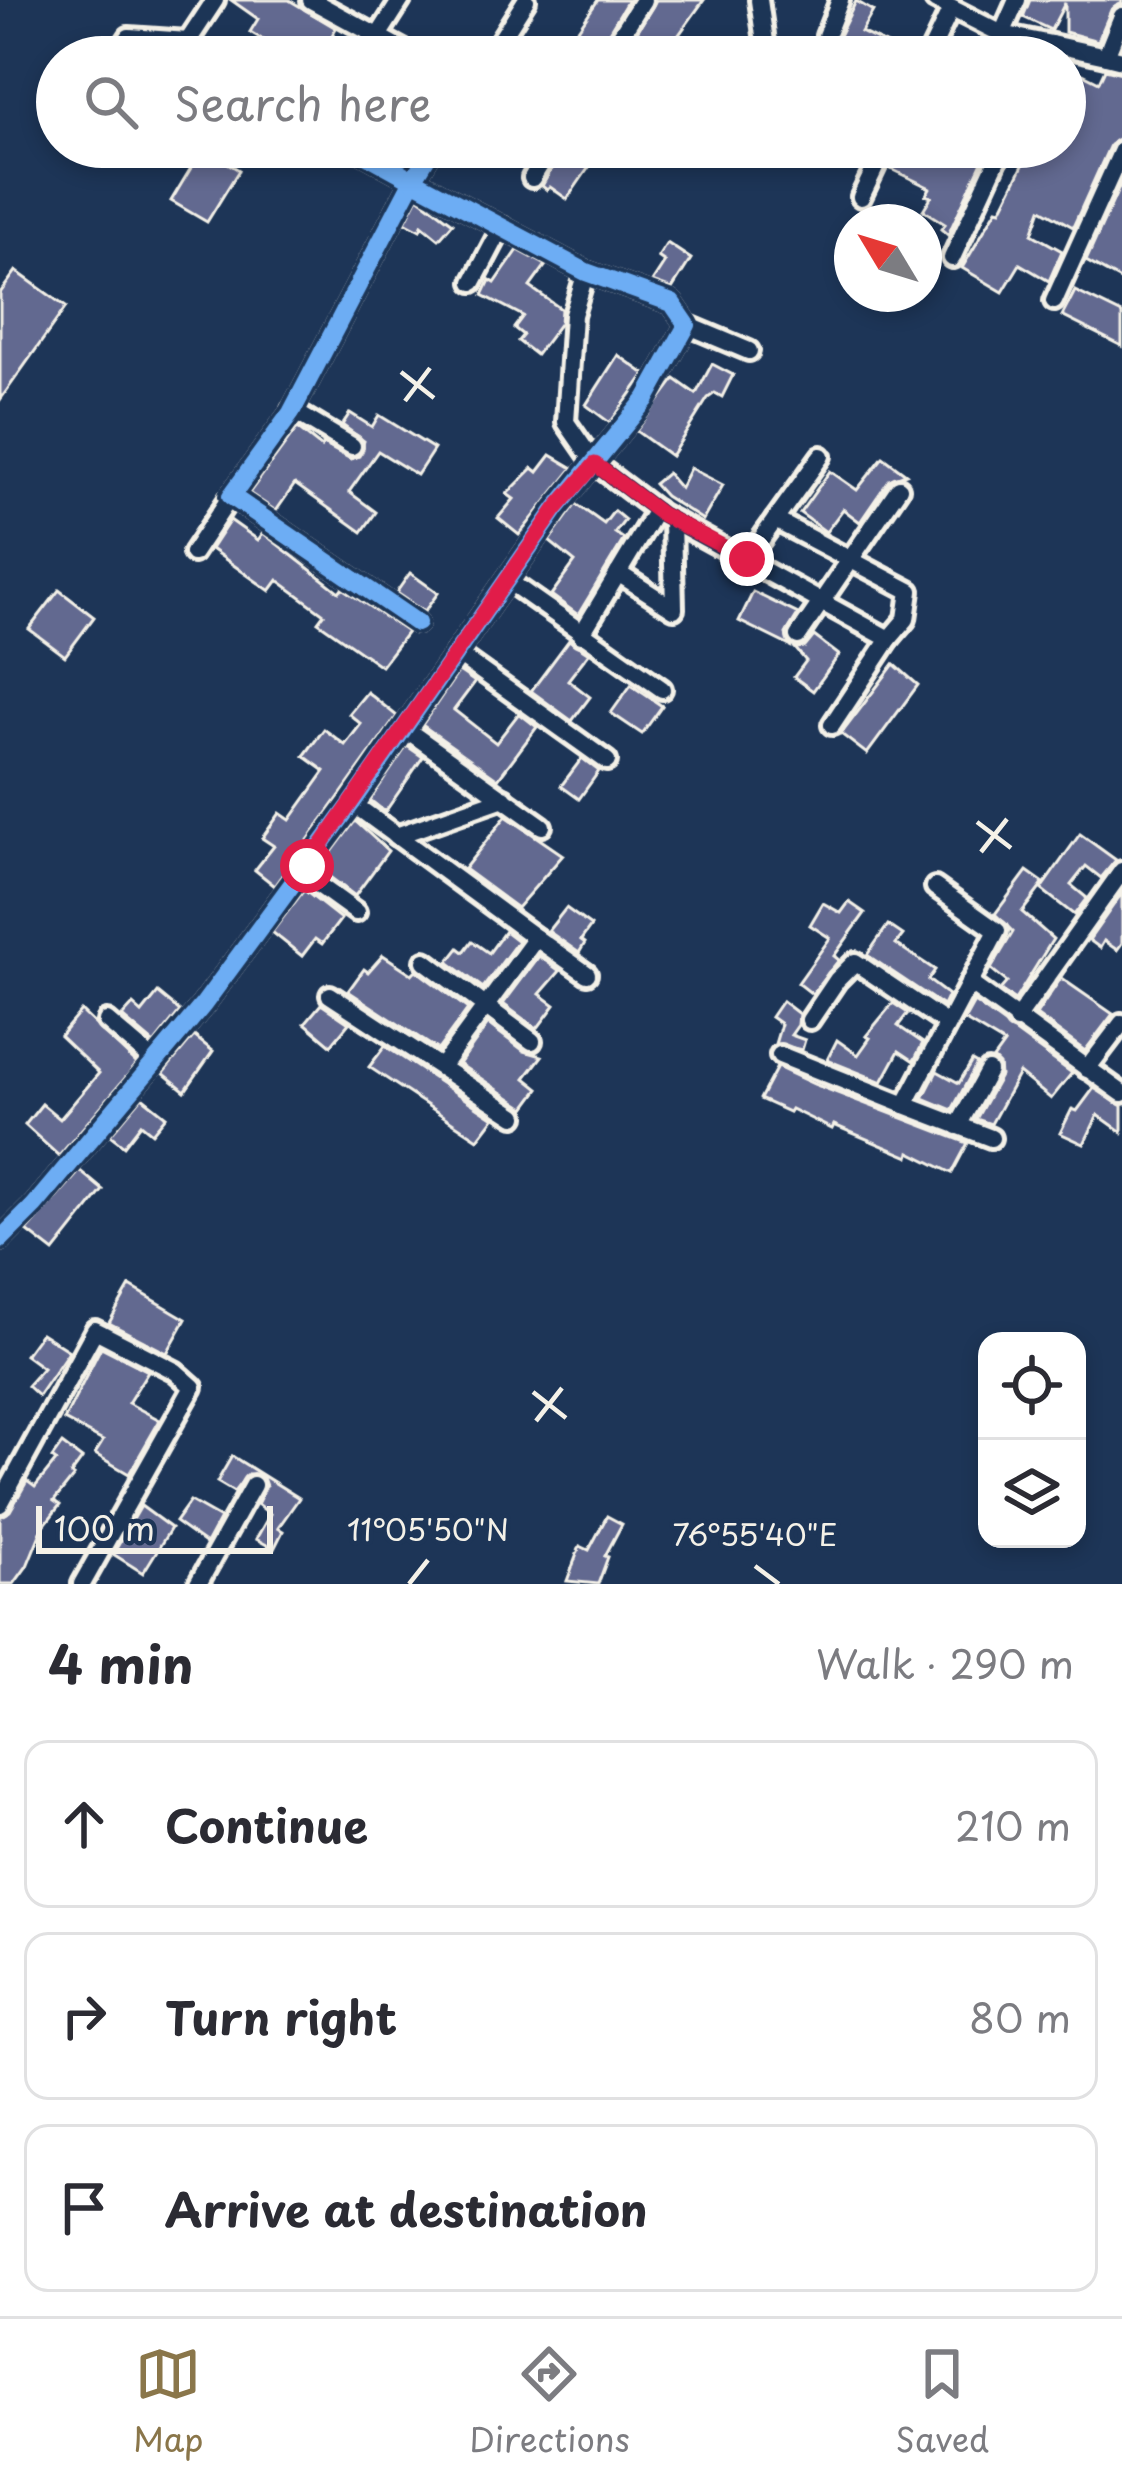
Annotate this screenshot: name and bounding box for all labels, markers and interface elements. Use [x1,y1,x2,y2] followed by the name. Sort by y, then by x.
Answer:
[36,36,1086,168] search box
[174,68,431,136] text: Search here
[78,69,144,135] icon: search
[834,204,942,312] north arrow
[720,532,774,586] route end
[280,839,334,893] route start
[978,1332,1086,1548] map controls
[978,1332,1086,1440] button: locate
[978,1440,1086,1548] button: layers
[36,1500,273,1553] scale bar
[54,1502,155,1552] text: 100 m
[347,1506,509,1551] text: 11°05'50"N
[673,1511,837,1556] text: 76°55'40"E
[48,1624,193,1701] text: 4 min
[816,1633,1074,1692] text: Walk · 290 m
[165,1790,368,1858] text: Continue
[51,1791,117,1857] icon: ahead
[955,1795,1071,1854] text: 210 m
[165,1982,397,2050] text: Turn right
[51,1983,117,2049] icon: right
[969,1987,1071,2046] text: 80 m
[165,2174,648,2242] text: Arrive at destination
[51,2175,117,2241] icon: arrive
[133,2341,203,2463] tab: Map
[469,2341,630,2463] tab: Directions
[895,2341,989,2463] tab: Saved

